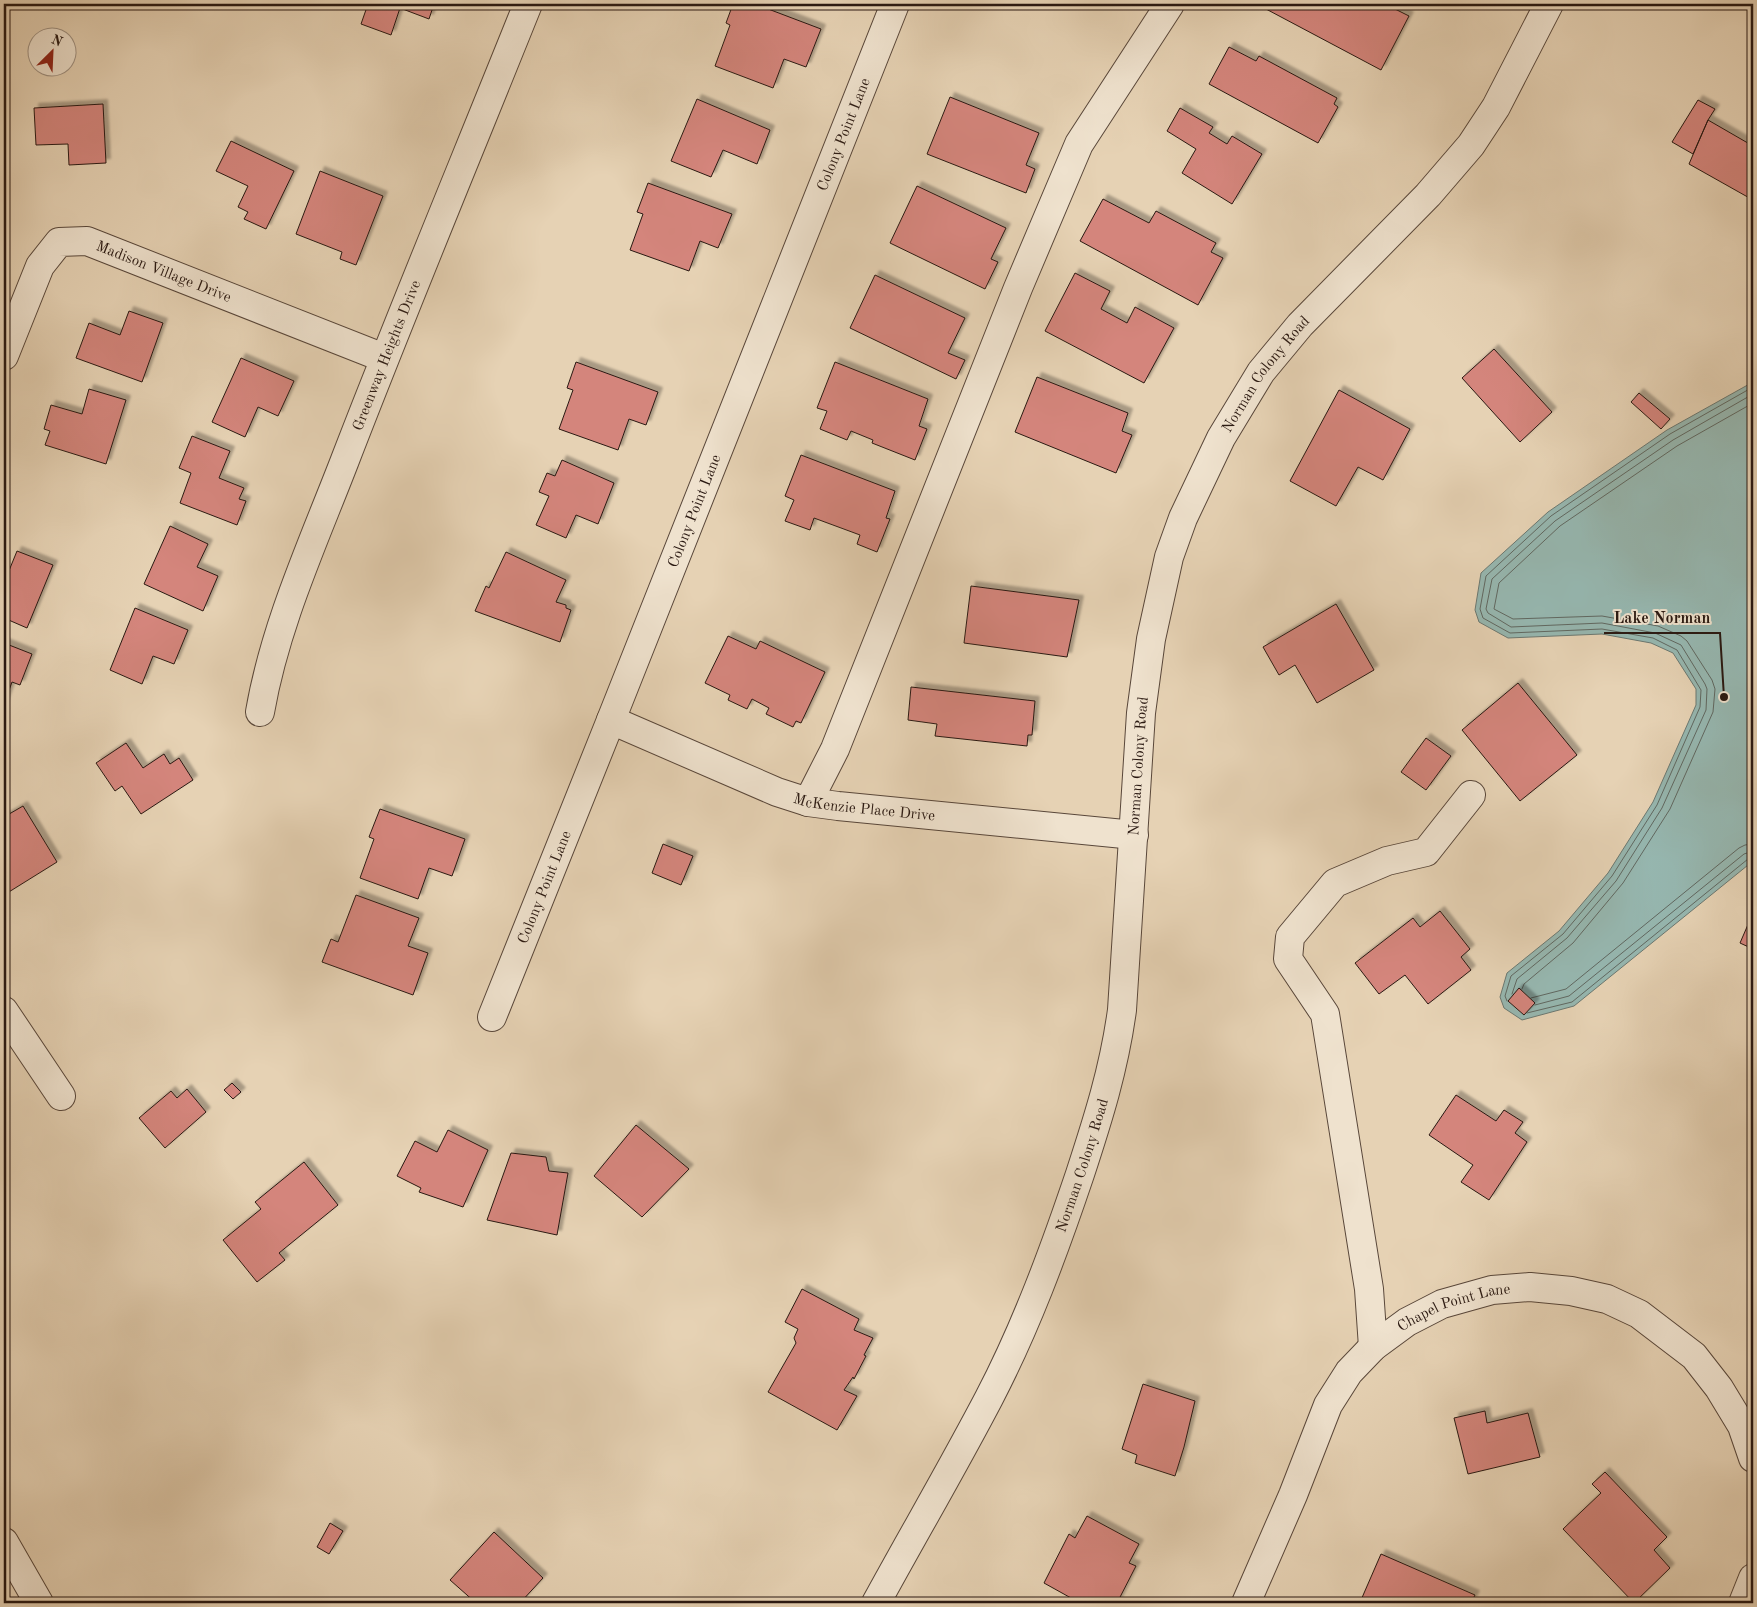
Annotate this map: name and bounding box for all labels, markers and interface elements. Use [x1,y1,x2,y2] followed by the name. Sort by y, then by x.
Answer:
[28,28,78,78] north arrow
[49,32,65,50] text: N
[816,76,874,194] street label: Colony Point Lane
[93,239,233,306] street label: Madison Village Drive
[351,278,424,433] street label: Greenway Heights Drive
[1220,314,1313,436] street label: Norman Colony Road
[666,453,725,570] street label: Colony Point Lane
[1604,602,1720,633] callout: Lake Norman
[1614,611,1711,627] text: Lake Norman
[1127,696,1152,836] street label: Norman Colony Road
[791,792,936,824] street label: McKenzie Place Drive
[516,829,575,946] street label: Colony Point Lane
[1054,1097,1112,1235] street label: Norman Colony Road
[1395,1283,1511,1335] street label: Chapel Point Lane

